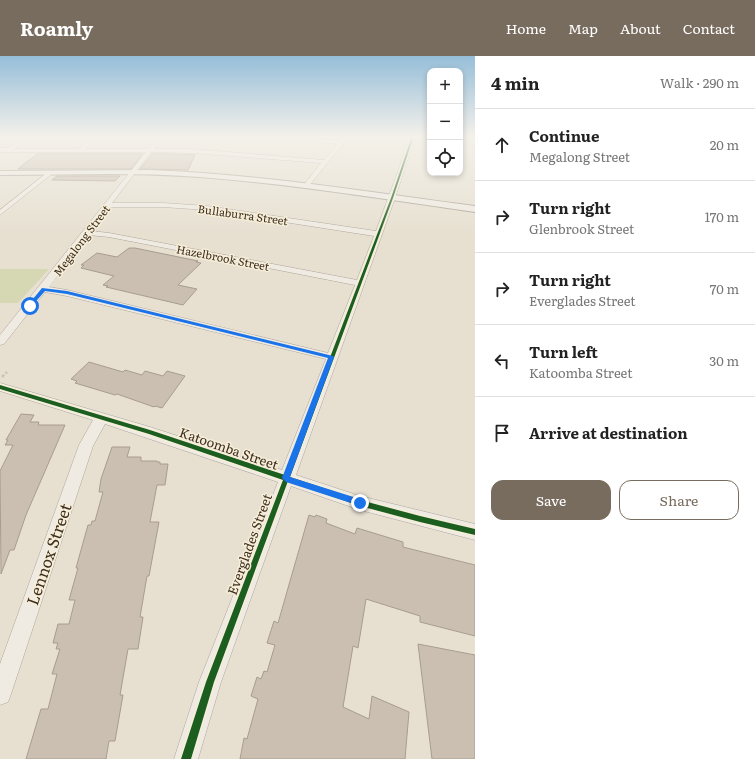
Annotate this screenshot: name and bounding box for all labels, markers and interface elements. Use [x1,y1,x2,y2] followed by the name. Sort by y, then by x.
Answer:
[20,14,93,42] text: Roamly
[506,18,546,38] text: Home
[568,18,598,38] text: Map
[620,18,661,38] text: About
[683,18,735,38] text: Contact
[427,68,463,176] map controls
[427,68,463,104] button: +
[491,70,540,95] text: 4 min
[660,73,739,92] text: Walk · 290 m
[427,104,463,140] button: −
[529,124,599,147] text: Continue
[491,134,513,156] icon: ahead
[710,135,739,154] text: 20 m
[427,140,463,176] button: locate
[529,147,630,166] text: Megalong Street
[529,196,611,219] text: Turn right
[197,200,290,228] street label: Bullaburra Street
[49,201,113,279] street label: Megalong Street
[491,206,513,228] icon: right
[705,207,739,226] text: 170 m
[529,219,634,238] text: Glenbrook Street
[175,240,271,274] street label: Hazelbrook Street
[529,268,611,291] text: Turn right
[491,278,513,300] icon: right
[710,279,739,298] text: 70 m
[529,291,636,310] text: Everglades Street
[21,297,39,315] route start
[529,340,598,363] text: Turn left
[491,350,513,372] icon: left
[709,351,739,370] text: 30 m
[529,363,632,382] text: Katoomba Street
[529,421,688,444] text: Arrive at destination
[177,422,282,474] street label: Katoomba Street
[491,422,513,444] icon: arrive
[491,480,611,520] button: Save
[619,480,739,520] button: Share
[222,490,276,597] street label: Everglades Street
[351,494,369,512] route end
[19,499,77,608] street label: Lennox Street

